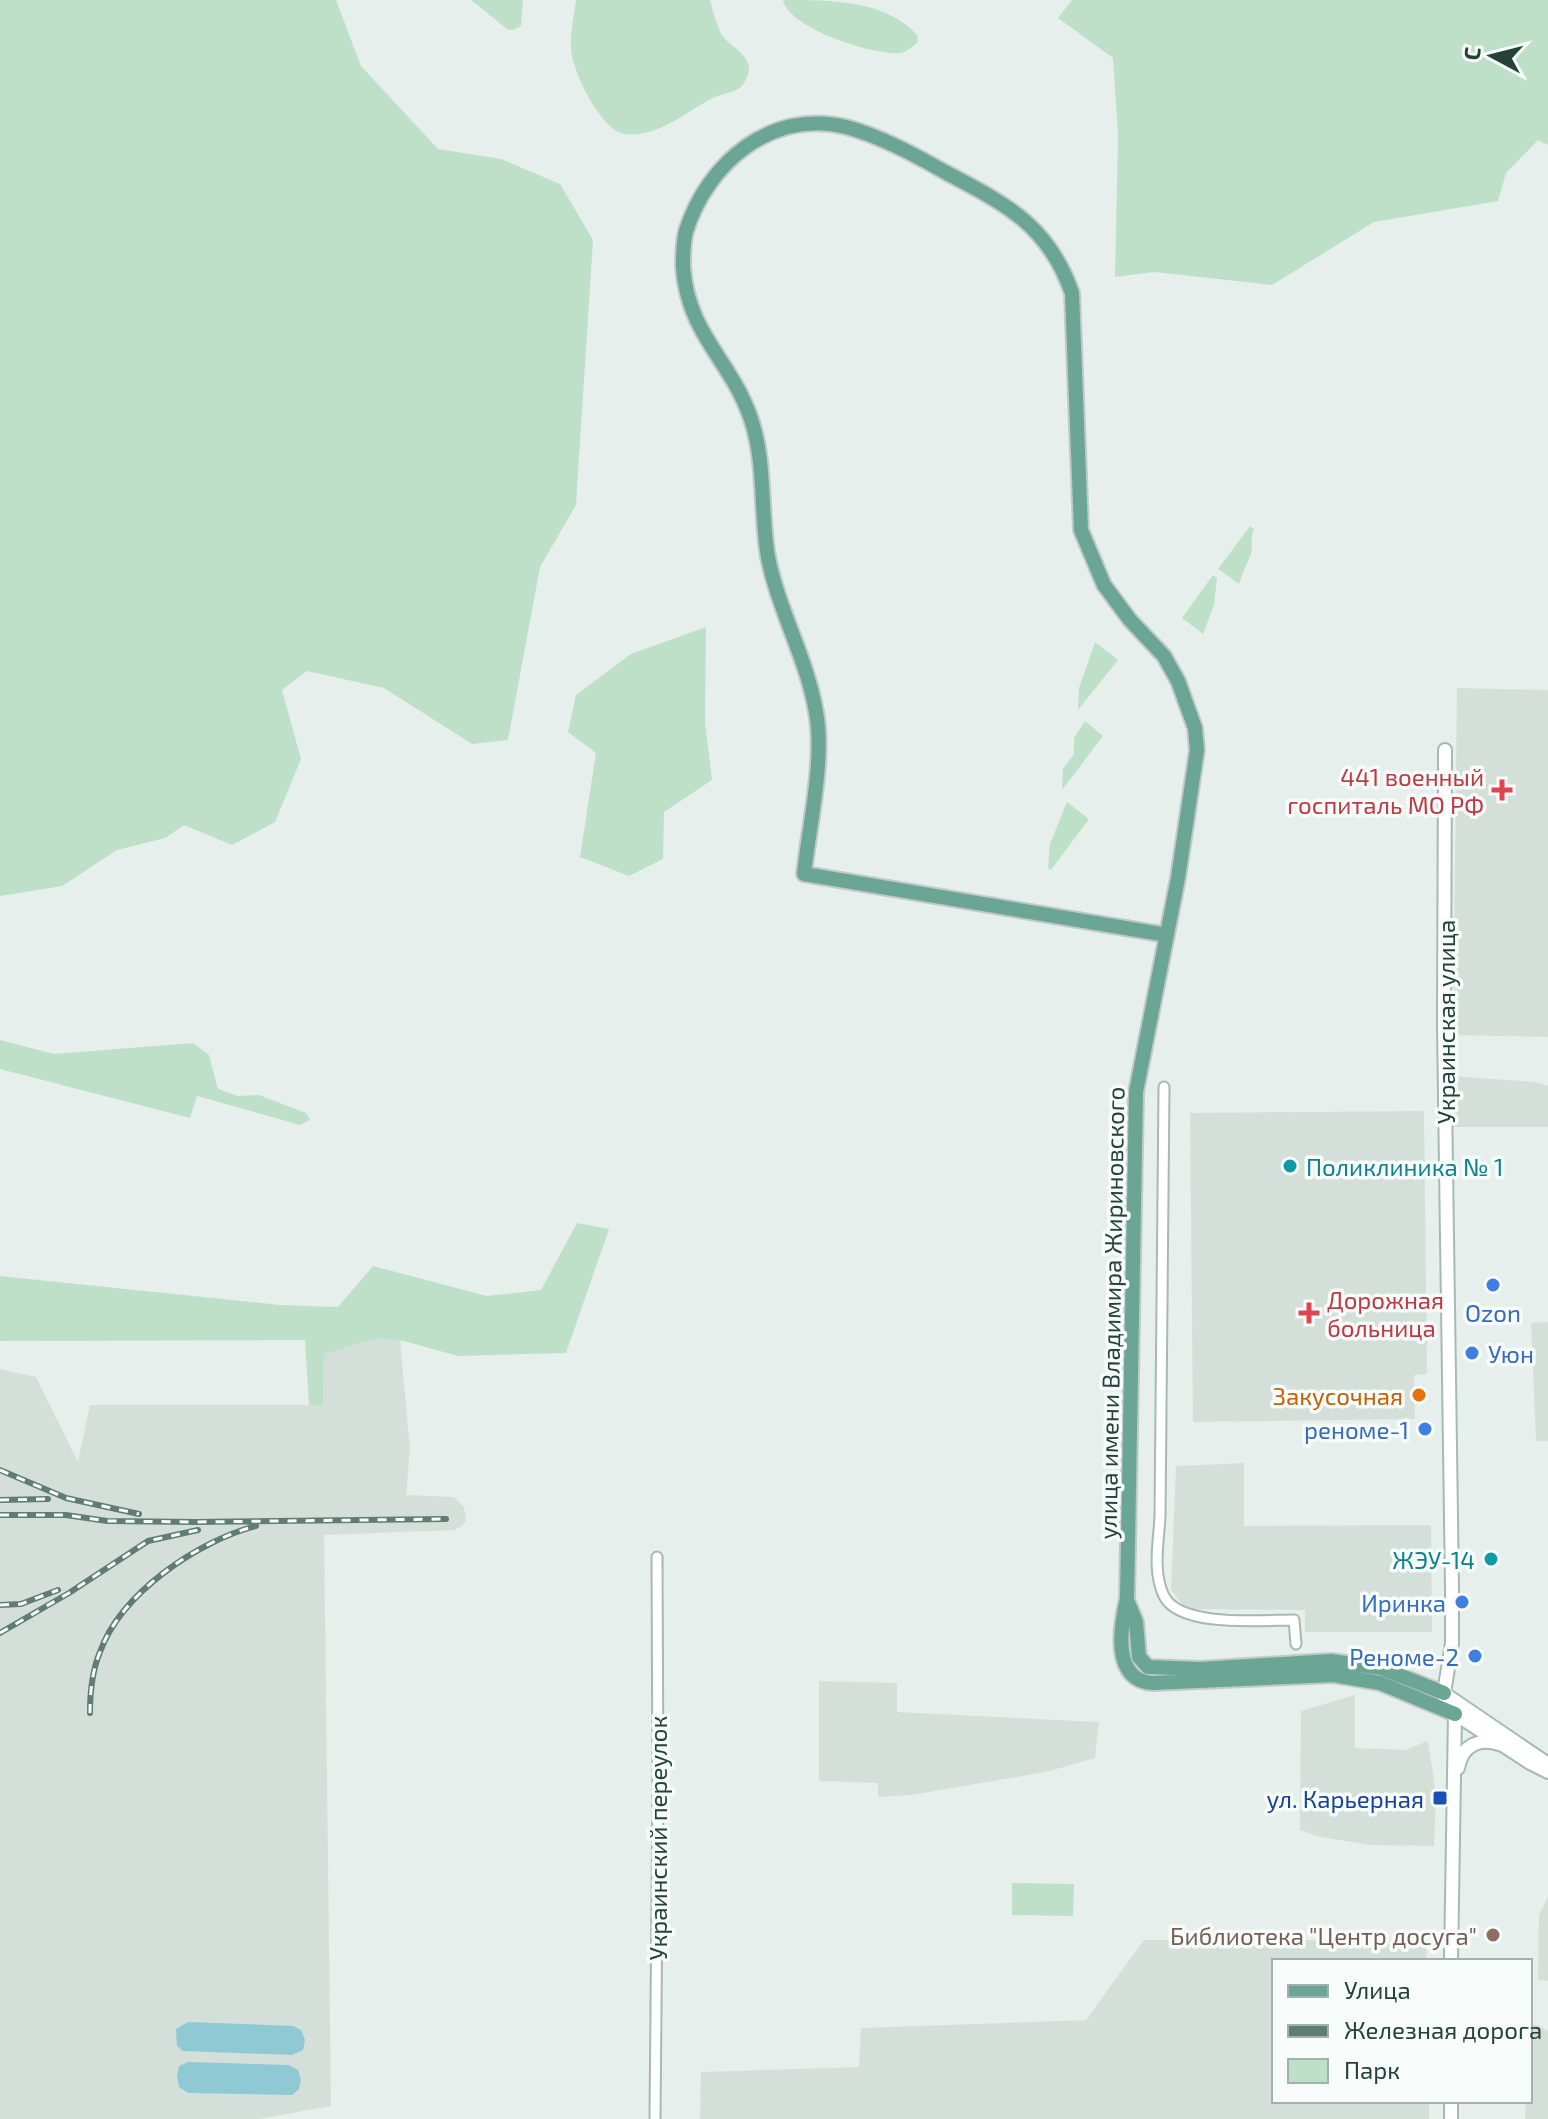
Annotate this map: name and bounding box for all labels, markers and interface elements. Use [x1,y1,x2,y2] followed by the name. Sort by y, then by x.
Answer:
[1452,16,1532,96] north arrow
[1457,45,1485,61] text: С
[1287,762,1484,819] place label: 441 военный госпиталь МО РФ
[1491,779,1513,801] marker: 441 военный госпиталь МО РФ
[1431,920,1461,1124] street label: Украинская улица
[1093,1086,1130,1540] street label: улица имени Владимира Жириновского
[1306,1152,1504,1181] place label: Поликлиника № 1
[1281,1157,1299,1175] marker: Поликлиника № 1
[1484,1276,1502,1294] marker: Ozon
[1327,1285,1444,1342] place label: Дорожная больница
[1465,1298,1521,1327] place label: Ozon
[1298,1302,1320,1324] marker: Дорожная больница
[1488,1339,1534,1368] place label: Уюн
[1463,1344,1481,1362] marker: Уюн
[1273,1381,1403,1411] place label: Закусочная
[1410,1386,1428,1404] marker: Закусочная
[1304,1415,1409,1444] place label: реноме-1
[1416,1420,1434,1438] marker: реноме-1
[1392,1545,1475,1574] place label: ЖЭУ-14
[1482,1550,1500,1568] marker: ЖЭУ-14
[1361,1588,1446,1617] place label: Иринка
[1453,1593,1471,1611] marker: Иринка
[1349,1642,1459,1671] place label: Реноме-2
[1466,1647,1484,1665] marker: Реноме-2
[643,1715,673,1960] street label: Украинский переулок
[1266,1784,1424,1814] place label: ул. Карьерная
[1431,1789,1449,1807] marker: ул. Карьерная
[1170,1921,1477,1951] place label: Библиотека "Центр досуга"
[1484,1926,1502,1944] marker: Библиотека "Центр досуга"
[1272,1959,1532,2103] legend
[1344,1975,1411,2004] text: Улица
[1344,2015,1542,2044] text: Железная дорога
[1344,2055,1400,2084] text: Парк

